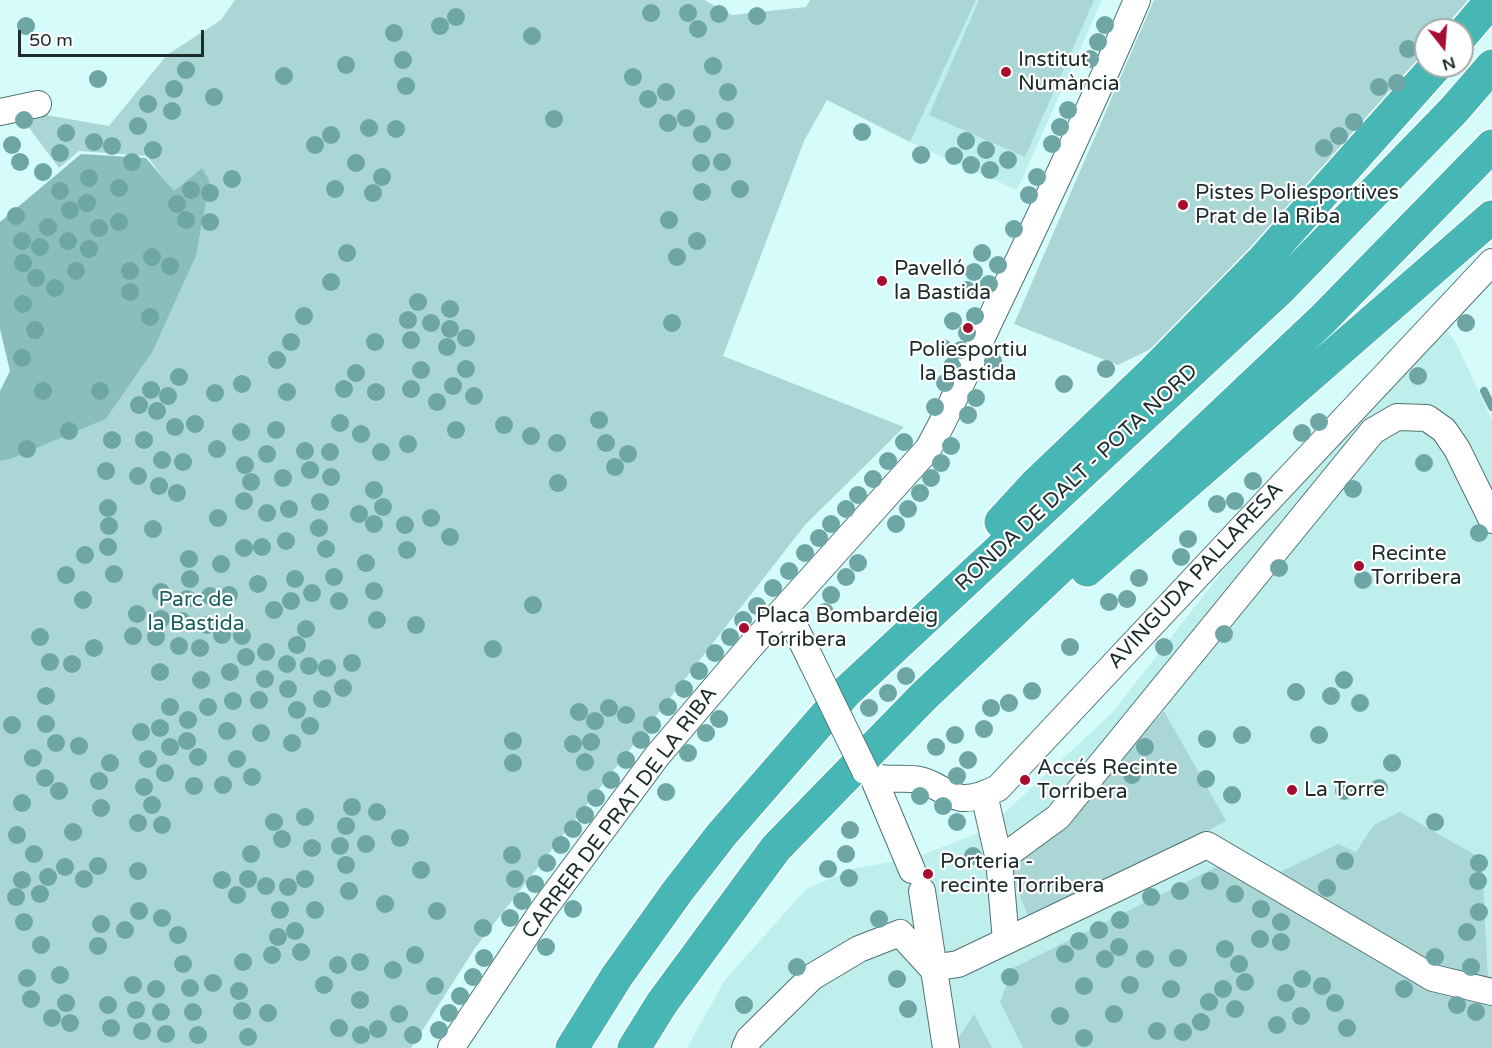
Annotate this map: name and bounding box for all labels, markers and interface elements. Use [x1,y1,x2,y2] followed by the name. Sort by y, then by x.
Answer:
[21,18,207,56] scale bar
[1414,18,1474,78] north arrow
[29,29,73,51] text: 50 m
[1018,47,1119,97] place label: Institut Numància
[1440,52,1458,75] text: N
[999,65,1013,79] marker: Institut Numància
[1195,180,1399,230] place label: Pistes Poliesportives Prat de la Riba
[1176,198,1190,212] marker: Pistes Poliesportives Prat de la Riba
[894,256,991,306] place label: Pavelló la Bastida
[875,274,889,288] marker: Pavelló la Bastida
[961,321,975,335] marker: Poliesportiu la Bastida
[908,337,1028,387] place label: Poliesportiu la Bastida
[951,359,1203,597] street label: RONDA DE DALT - POTA NORD
[1103,478,1289,674] street label: AVINGUDA PALLARESA
[1371,541,1462,591] place label: Recinte Torribera
[1352,559,1366,573] marker: Recinte Torribera
[147,587,245,637] park label: Parc de la Bastida
[756,603,938,653] place label: Placa Bombardeig Torribera
[737,621,751,635] marker: Placa Bombardeig Torribera
[517,682,723,944] street label: CARRER DE PRAT DE LA RIBA
[1037,755,1178,805] place label: Accés Recinte Torribera
[1018,773,1032,787] marker: Accés Recinte Torribera
[1304,777,1385,803] place label: La Torre
[1285,783,1299,797] marker: La Torre
[940,849,1104,899] place label: Porteria - recinte Torribera
[921,867,935,881] marker: Porteria - recinte Torribera

